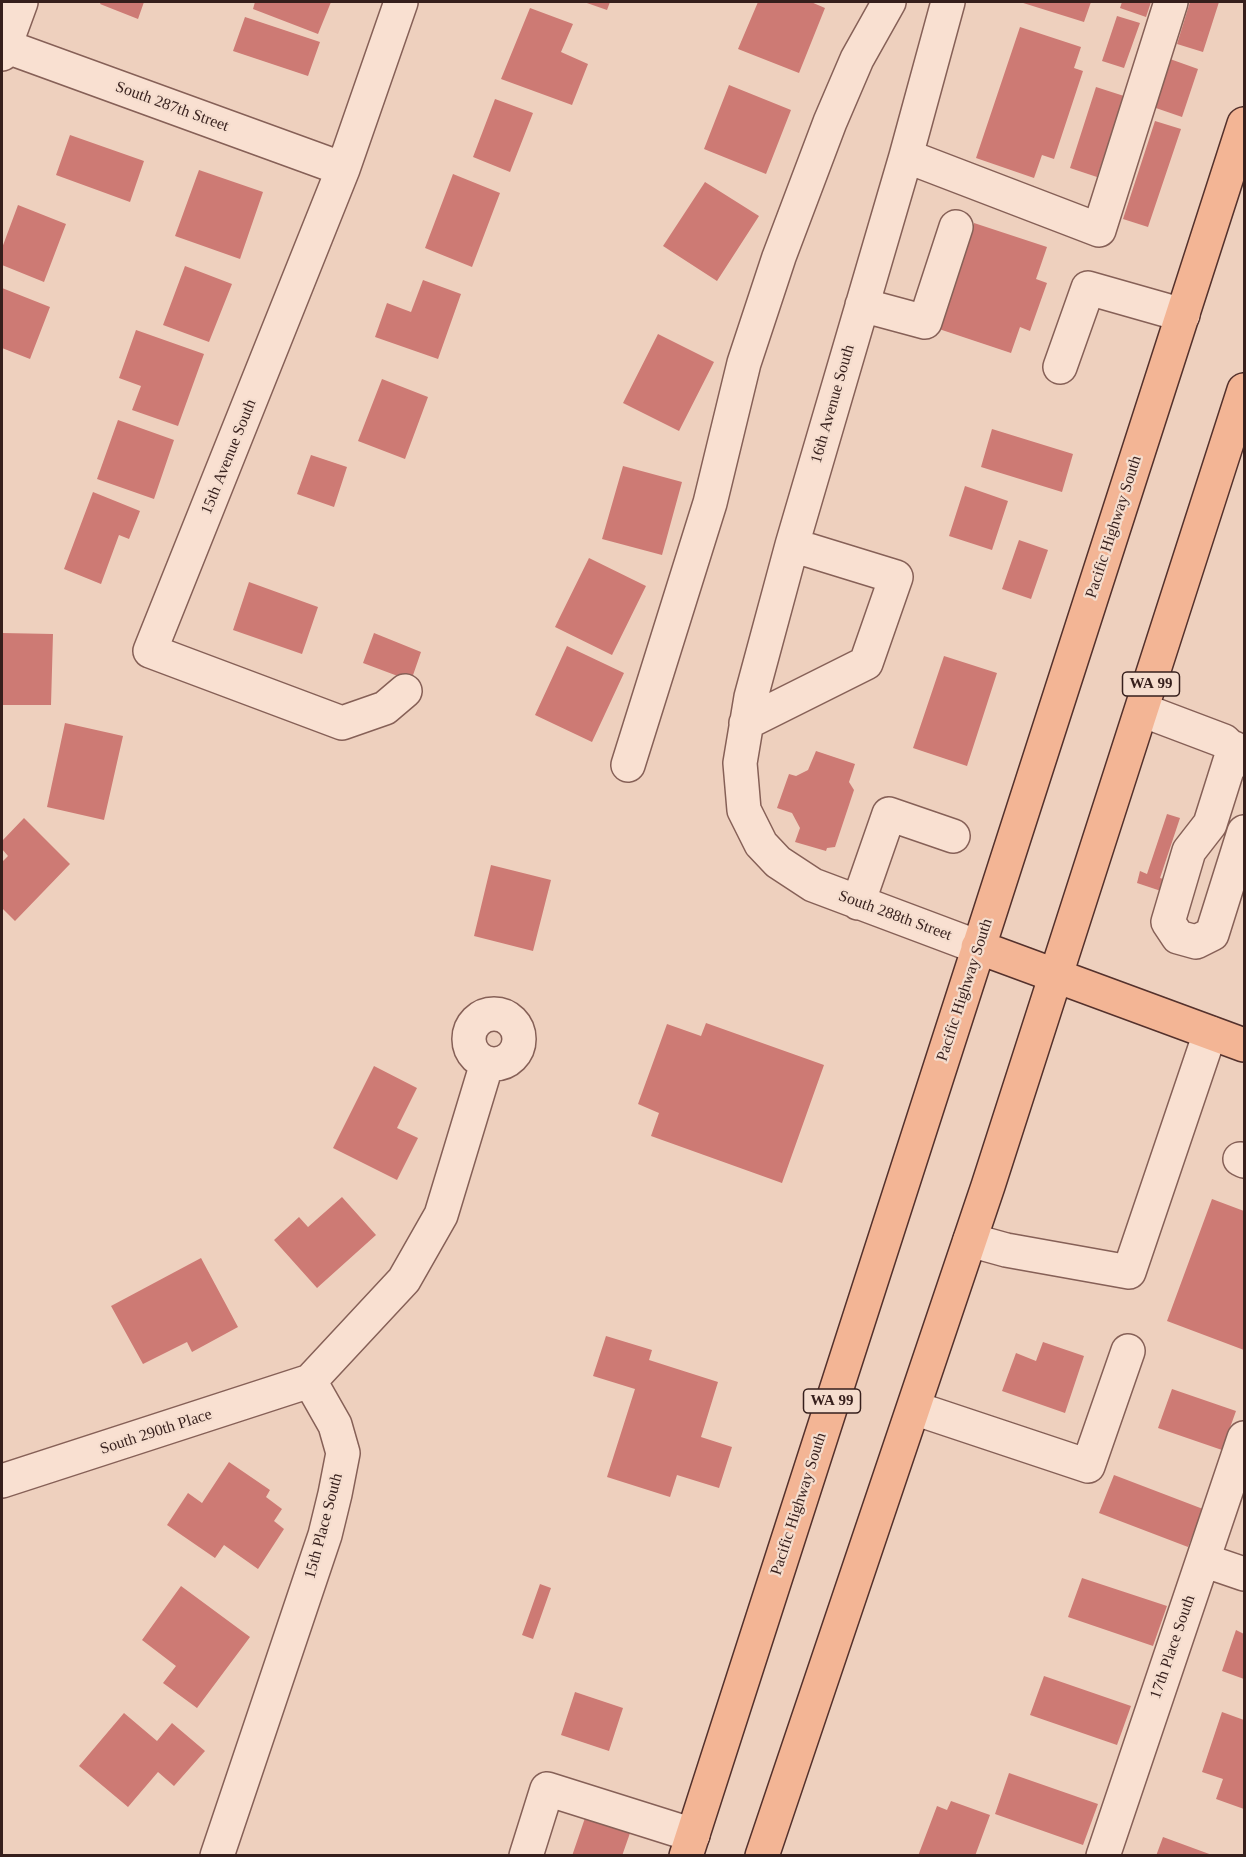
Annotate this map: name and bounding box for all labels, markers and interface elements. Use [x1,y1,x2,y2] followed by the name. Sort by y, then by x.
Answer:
[113,78,231,136] street label: South 287th Street
[807,343,859,465] street label: 16th Avenue South
[197,397,261,517] street label: 15th Avenue South
[1082,453,1146,601] street label: Pacific Highway South
[1122,672,1180,696] road number: WA 99
[836,887,954,945] street label: South 288th Street
[933,916,997,1064] street label: Pacific Highway South
[804,1389,860,1413] road number: WA 99
[98,1405,214,1459] street label: South 290th Place
[767,1430,831,1578] street label: Pacific Highway South
[301,1471,347,1581] street label: 15th Place South
[1146,1593,1200,1701] street label: 17th Place South

